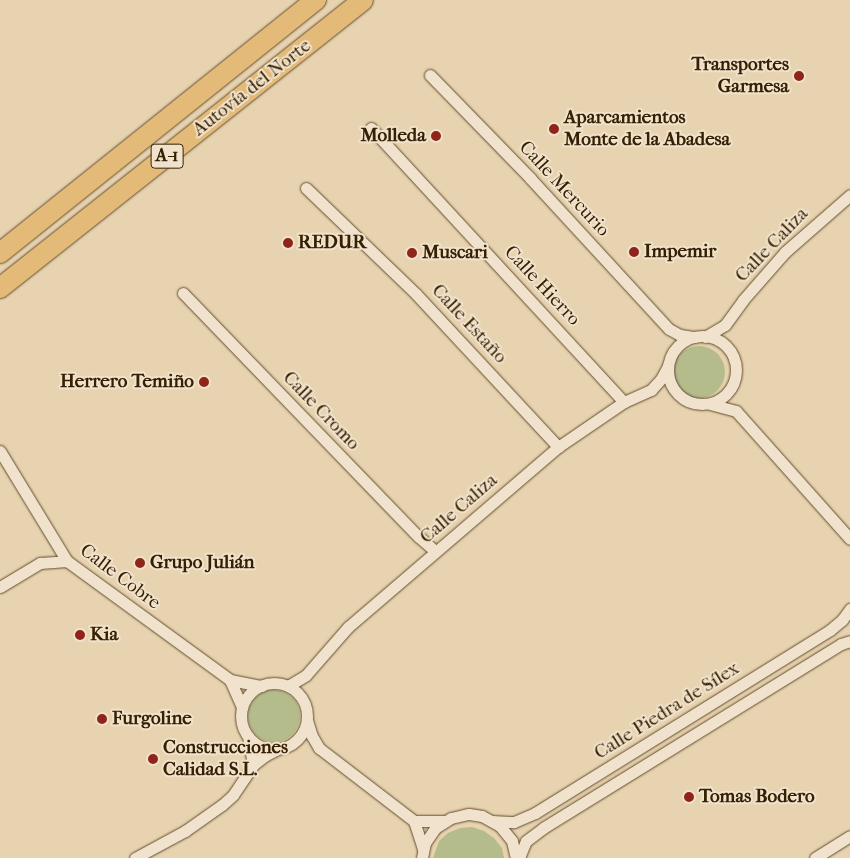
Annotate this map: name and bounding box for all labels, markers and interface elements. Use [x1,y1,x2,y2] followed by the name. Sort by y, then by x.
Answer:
[188,35,316,141] street label: Autovía del Norte
[691,54,789,98] place label: Transportes Garmesa
[793,70,805,82] marker: Transportes Garmesa
[564,107,730,151] place label: Aparcamientos Monte de la Abadesa
[548,123,560,135] marker: Aparcamientos Monte de la Abadesa
[360,125,426,147] place label: Molleda
[430,130,442,142] marker: Molleda
[514,136,614,242] street label: Calle Mercurio
[150,140,184,172] road number: A-1
[731,203,813,287] street label: Calle Caliza
[298,232,366,254] place label: REDUR
[282,237,294,249] marker: REDUR
[499,241,585,331] street label: Calle Hierro
[644,241,716,263] place label: Impemir
[422,242,488,264] place label: Muscari
[628,246,640,258] marker: Impemir
[406,247,418,259] marker: Muscari
[427,280,511,368] street label: Calle Estaño
[278,367,364,455] street label: Calle Cromo
[60,371,194,393] place label: Herrero Temiño
[198,376,210,388] marker: Herrero Temiño
[416,469,502,549] street label: Calle Caliza
[75,539,165,615] street label: Calle Cobre
[150,552,255,574] place label: Grupo Julián
[134,557,146,569] marker: Grupo Julián
[90,624,118,646] place label: Kia
[74,629,86,641] marker: Kia
[590,657,744,765] street label: Calle Piedra de Sílex
[112,708,192,730] place label: Furgoline
[96,713,108,725] marker: Furgoline
[163,737,288,781] place label: Construcciones Calidad S.L.
[147,753,159,765] marker: Construcciones Calidad S.L.
[699,786,815,808] place label: Tomas Bodero
[683,791,695,803] marker: Tomas Bodero

